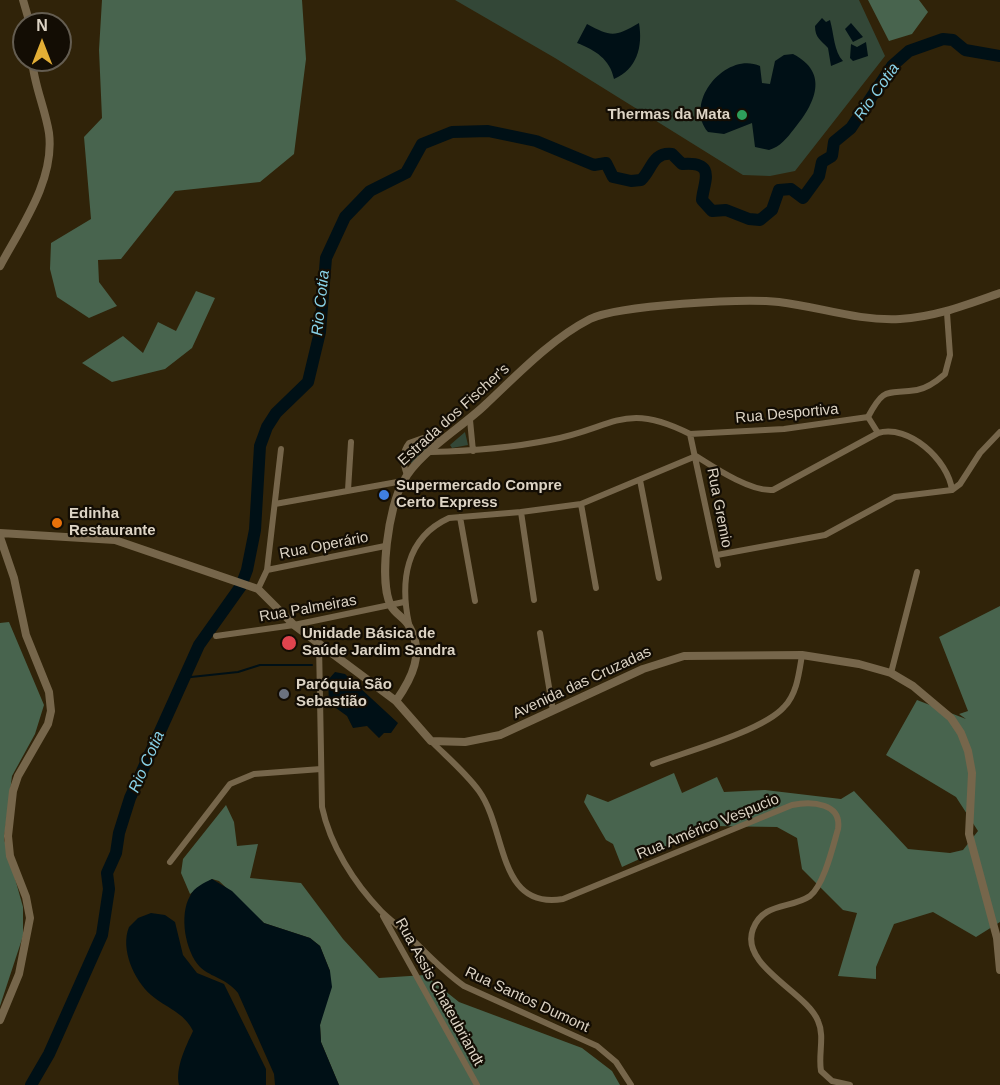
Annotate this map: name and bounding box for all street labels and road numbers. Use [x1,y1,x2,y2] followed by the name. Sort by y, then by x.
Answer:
[395,360,513,470] street label: Estrada dos Fischer's
[735,401,839,427] street label: Rua Desportiva
[702,467,736,549] street label: Rua Gremio
[278,529,370,563] street label: Rua Operário
[258,592,358,626] street label: Rua Palmeiras
[510,643,654,723] street label: Avenida das Cruzadas
[634,790,782,864] street label: Rua Américo Vespucio
[391,915,487,1069] street label: Rua Assis Chateubriandt
[462,963,592,1037] street label: Rua Santos Dumont

